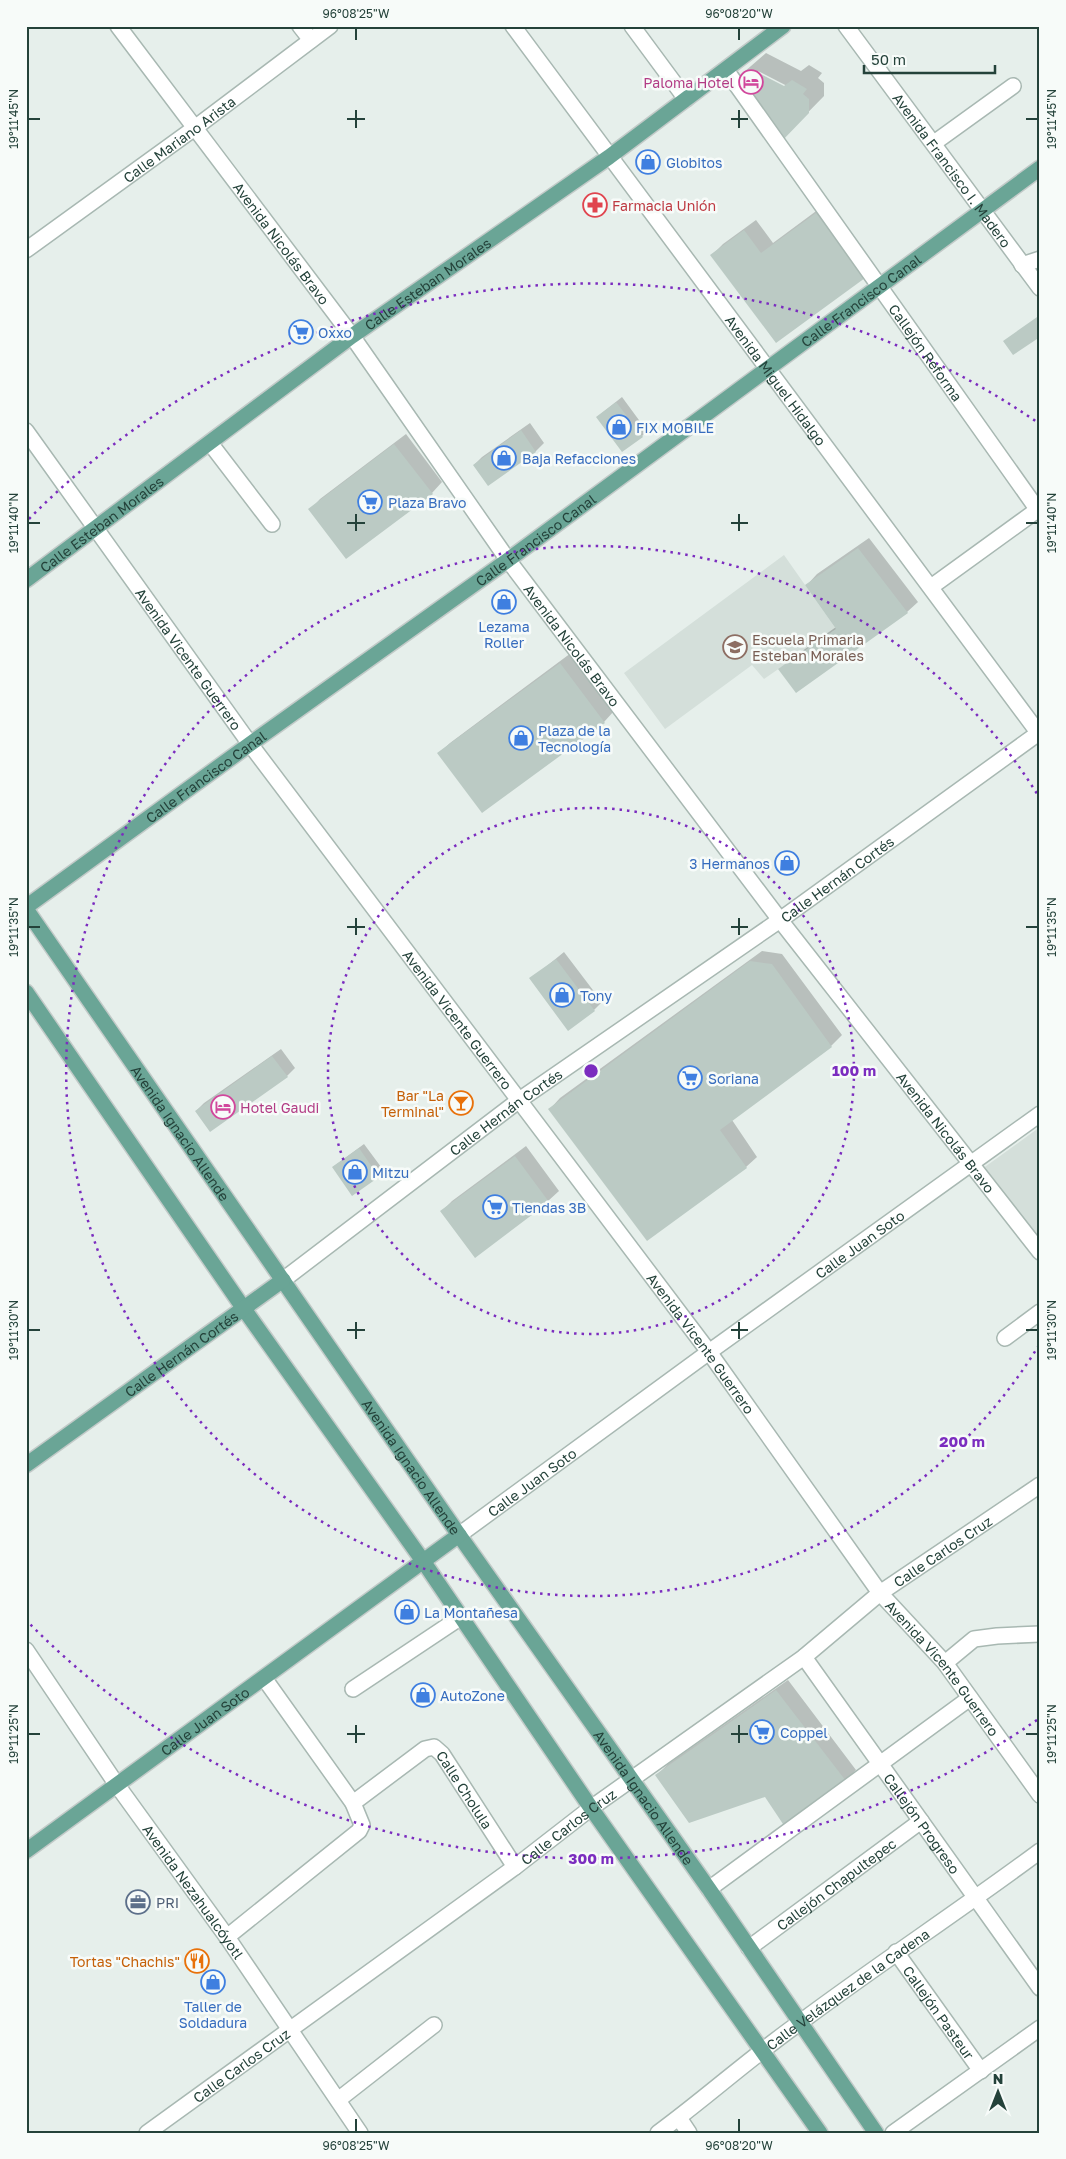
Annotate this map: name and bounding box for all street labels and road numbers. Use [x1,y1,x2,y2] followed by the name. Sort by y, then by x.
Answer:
[890,89,1015,250] street label: Avenida Francisco I. Madero
[119,92,238,186] street label: Calle Mariano Arista
[230,179,333,308] street label: Avenida Nicolás Bravo
[361,234,494,333] street label: Calle Esteban Morales
[797,250,924,350] street label: Calle Francisco Canal
[886,300,966,404] street label: Callejón Reforma
[722,311,830,448] street label: Avenida Miguel Hidalgo
[36,472,166,575] street label: Calle Esteban Morales
[472,490,599,589] street label: Calle Francisco Canal
[521,581,624,710] street label: Avenida Nicolás Bravo
[132,584,245,733] street label: Avenida Vicente Guerrero
[142,727,269,826] street label: Calle Francisco Canal
[777,832,897,926] street label: Calle Hernán Cortés
[400,946,516,1093] street label: Avenida Vicente Guerrero
[128,1062,234,1204] street label: Avenida Ignacio Allende
[446,1065,565,1159] street label: Calle Hernán Cortés
[894,1068,999,1196] street label: Avenida Nicolás Bravo
[812,1206,907,1282] street label: Calle Juan Soto
[644,1270,758,1417] street label: Avenida Vicente Guerrero
[121,1307,241,1400] street label: Calle Hernán Cortés
[359,1396,464,1538] street label: Avenida Ignacio Allende
[484,1444,579,1520] street label: Calle Juan Soto
[890,1512,995,1590] street label: Calle Carlos Cruz
[882,1596,1003,1739] street label: Avenida Vicente Guerrero
[157,1683,252,1759] street label: Calle Juan Soto
[591,1726,697,1868] street label: Avenida Ignacio Allende
[433,1747,496,1832] street label: Calle Cholula
[881,1770,964,1877] street label: Callejón Progreso
[517,1785,619,1868] street label: Calle Carlos Cruz
[140,1821,248,1962] street label: Avenida Nezahualcóyotl
[773,1834,899,1934] street label: Callejón Chapultepec
[762,1925,932,2053] street label: Calle Velázquez de la Cadena
[900,1962,978,2063] street label: Callejón Pasteur
[189,2024,293,2106] street label: Calle Carlos Cruz

